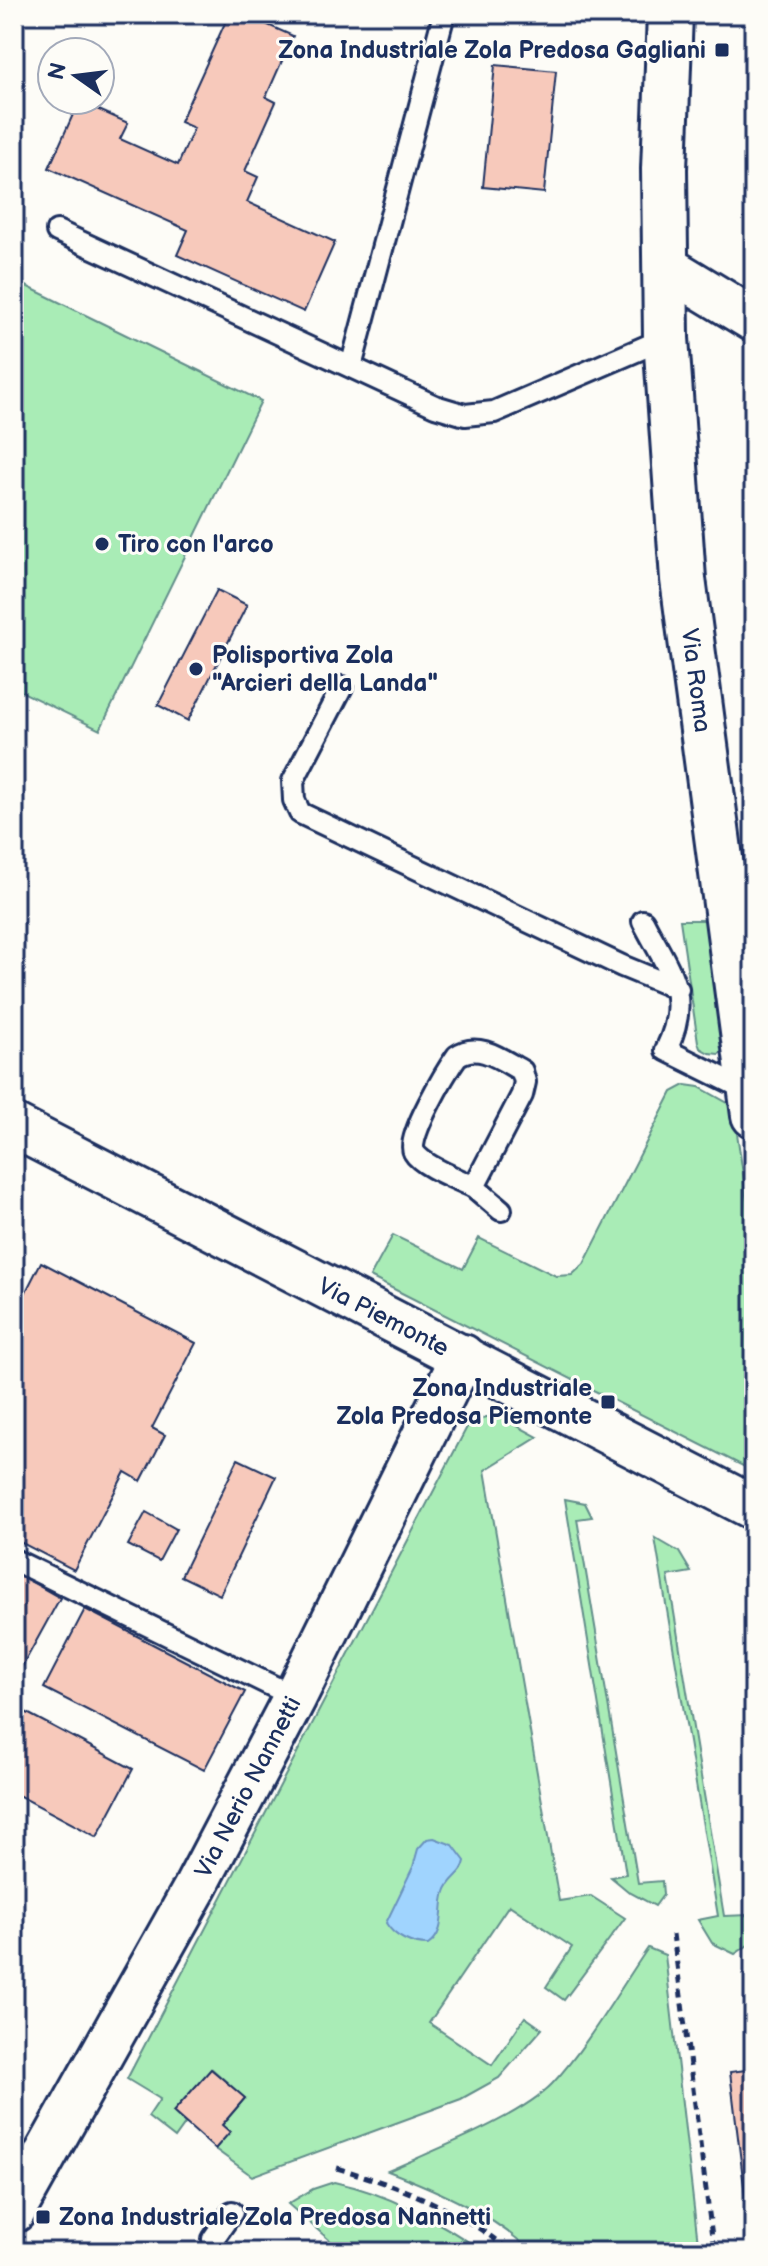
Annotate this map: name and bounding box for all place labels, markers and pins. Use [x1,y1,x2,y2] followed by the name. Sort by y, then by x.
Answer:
[278,36,706,65] place label: Zona Industriale Zola Predosa Gagliani
[713,41,731,59] marker: Zona Industriale Zola Predosa Gagliani
[118,530,274,559] place label: Tiro con l'arco
[93,535,111,553] marker: Tiro con l'arco
[212,641,438,698] place label: Polisportiva Zola "Arcieri della Landa"
[187,660,205,678] marker: Polisportiva Zola "Arcieri della Landa"
[336,1374,592,1431] place label: Zona Industriale Zola Predosa Piemonte
[599,1393,617,1411] marker: Zona Industriale Zola Predosa Piemonte
[59,2203,491,2232] place label: Zona Industriale Zola Predosa Nannetti
[34,2208,52,2226] marker: Zona Industriale Zola Predosa Nannetti

